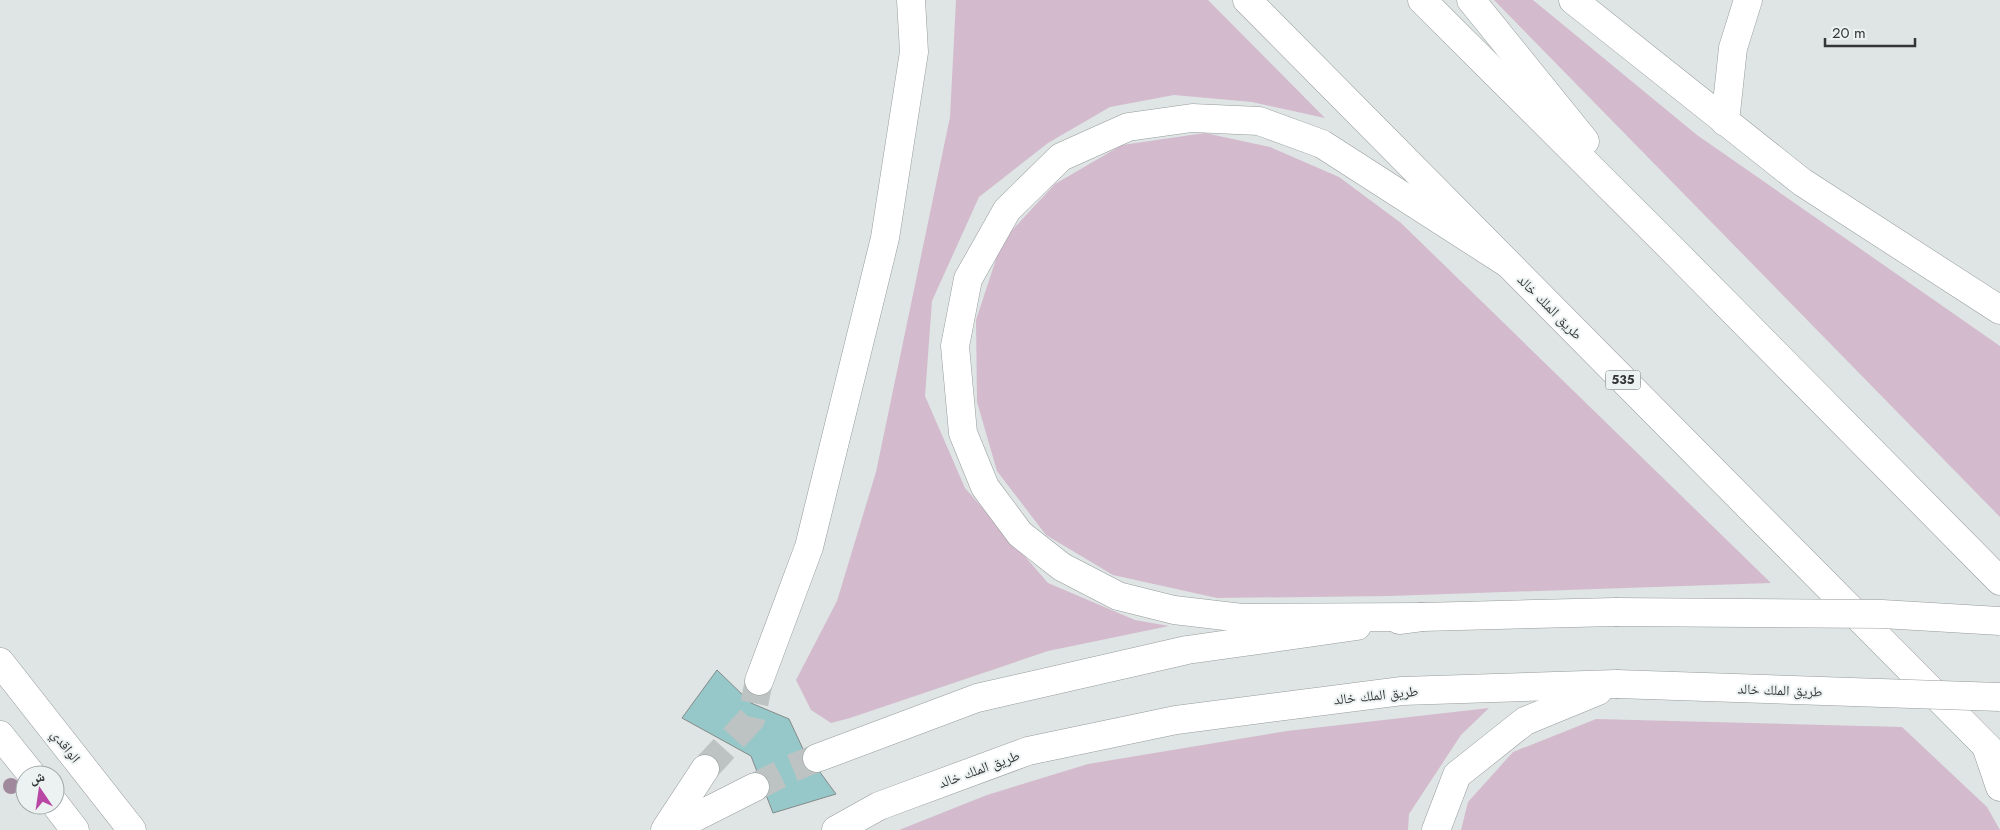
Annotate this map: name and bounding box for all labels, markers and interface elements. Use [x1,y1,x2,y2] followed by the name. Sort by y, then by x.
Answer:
[1825,15,1915,47] scale bar
[1832,22,1866,44] text: 20 m
[1513,270,1587,344] street label: طريق الملك خالد
[1606,370,1640,390] road number: 535
[1737,679,1823,701] street label: طريق الملك خالد
[1333,681,1419,709] street label: طريق الملك خالد
[45,725,85,768] street label: الواقدي
[936,745,1022,793] street label: طريق الملك خالد
[15,765,65,815] north arrow
[28,766,47,789] text: ش

